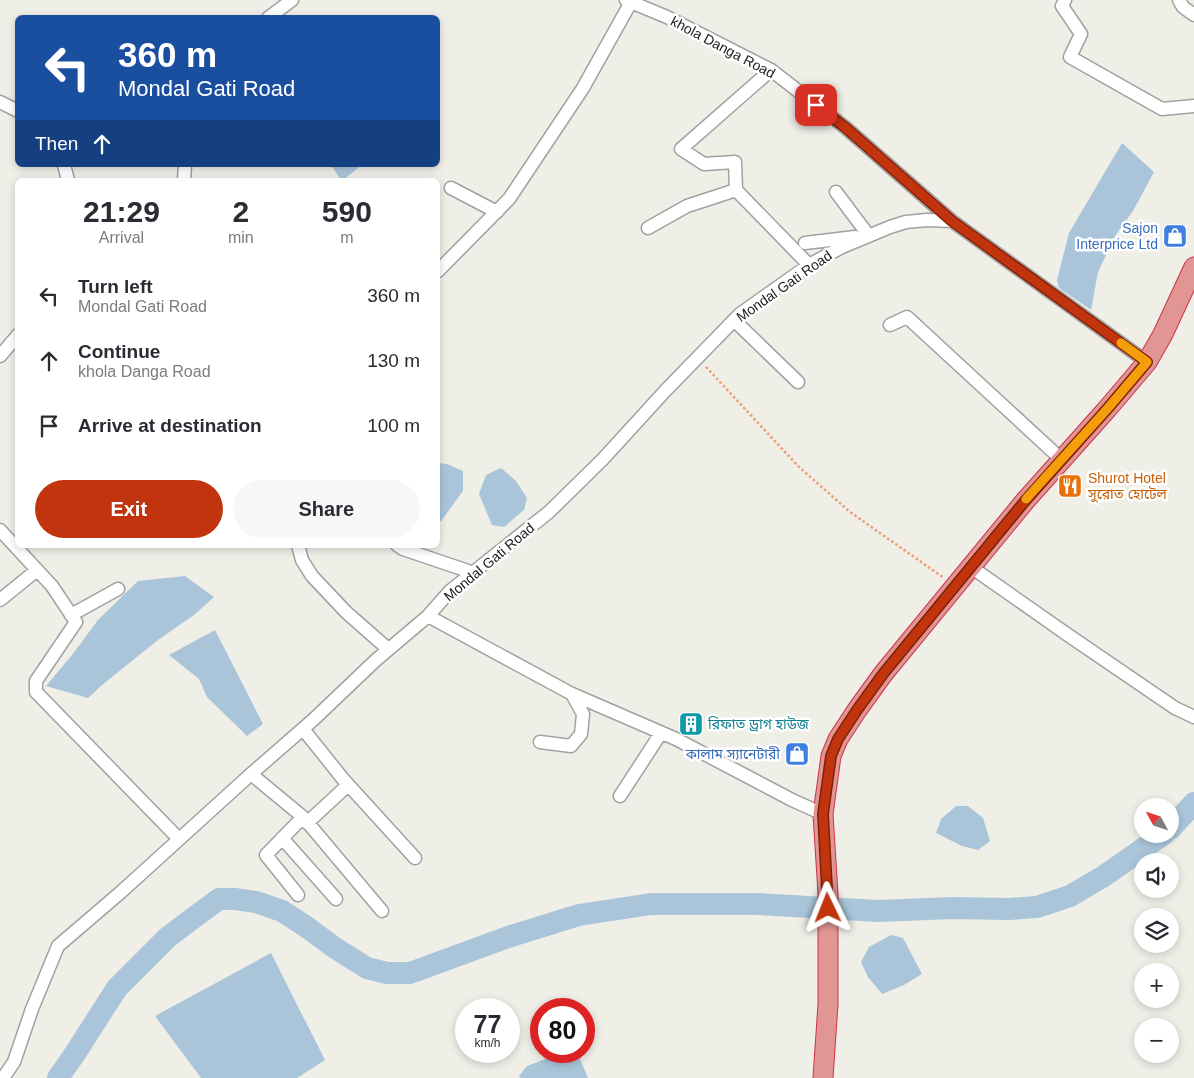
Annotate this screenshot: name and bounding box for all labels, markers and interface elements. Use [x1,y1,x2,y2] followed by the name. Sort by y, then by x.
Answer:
[668,13,778,81] street label: khola Danga Road
[35,35,100,100] icon: left
[118,35,217,74] text: 360 m
[118,76,295,101] text: Mondal Gati Road
[795,84,837,126] pin
[802,91,830,119] icon: arrive
[88,130,116,158] icon: ahead
[35,133,78,154] text: Then
[83,195,160,228] text: 21:29
[232,195,249,228] text: 2
[322,195,372,228] text: 590
[1076,220,1158,252] place label: Sajon Interprice Ltd
[1162,223,1188,249] shop icon: Sajon Interprice Ltd
[99,229,144,246] text: Arrival
[228,229,254,246] text: min
[340,229,353,246] text: m
[733,247,835,325] street label: Mondal Gati Road
[78,276,153,297] text: Turn left
[35,282,63,310] icon: left
[367,285,420,306] text: 360 m
[78,298,207,315] text: Mondal Gati Road
[78,341,160,362] text: Continue
[35,347,63,375] icon: ahead
[367,350,420,371] text: 130 m
[78,363,211,380] text: khola Danga Road
[35,412,63,440] icon: arrive
[78,415,262,436] text: Arrive at destination
[367,415,420,436] text: 100 m
[1087,470,1168,503] place label: Shurot Hotel সুরোত হোটেল
[1057,473,1083,499] restaurant icon: Shurot Hotel সুরোত হোটেল
[35,480,223,538] button: Exit
[233,480,420,538] button: Share
[441,520,537,604] street label: Mondal Gati Road
[678,711,704,737] building icon: রিফাত ড্রাগ হাউজ
[707,716,810,732] place label: রিফাত ড্রাগ হাউজ
[784,741,810,767] shop icon: কালাম স্যানেটারী
[684,746,780,762] place label: কালাম স্যানেটারী
[1134,798,1179,842] north arrow
[1134,798,1179,1063] map controls
[1134,853,1179,898] button: sound
[801,881,853,933] position arrow
[1134,908,1179,953] button: layers
[1134,963,1179,1008] button: +
[530,998,595,1063] speed limit sign: 80
[474,1010,501,1038] text: 77
[1134,1018,1179,1063] button: −
[474,1036,501,1050] text: km/h

